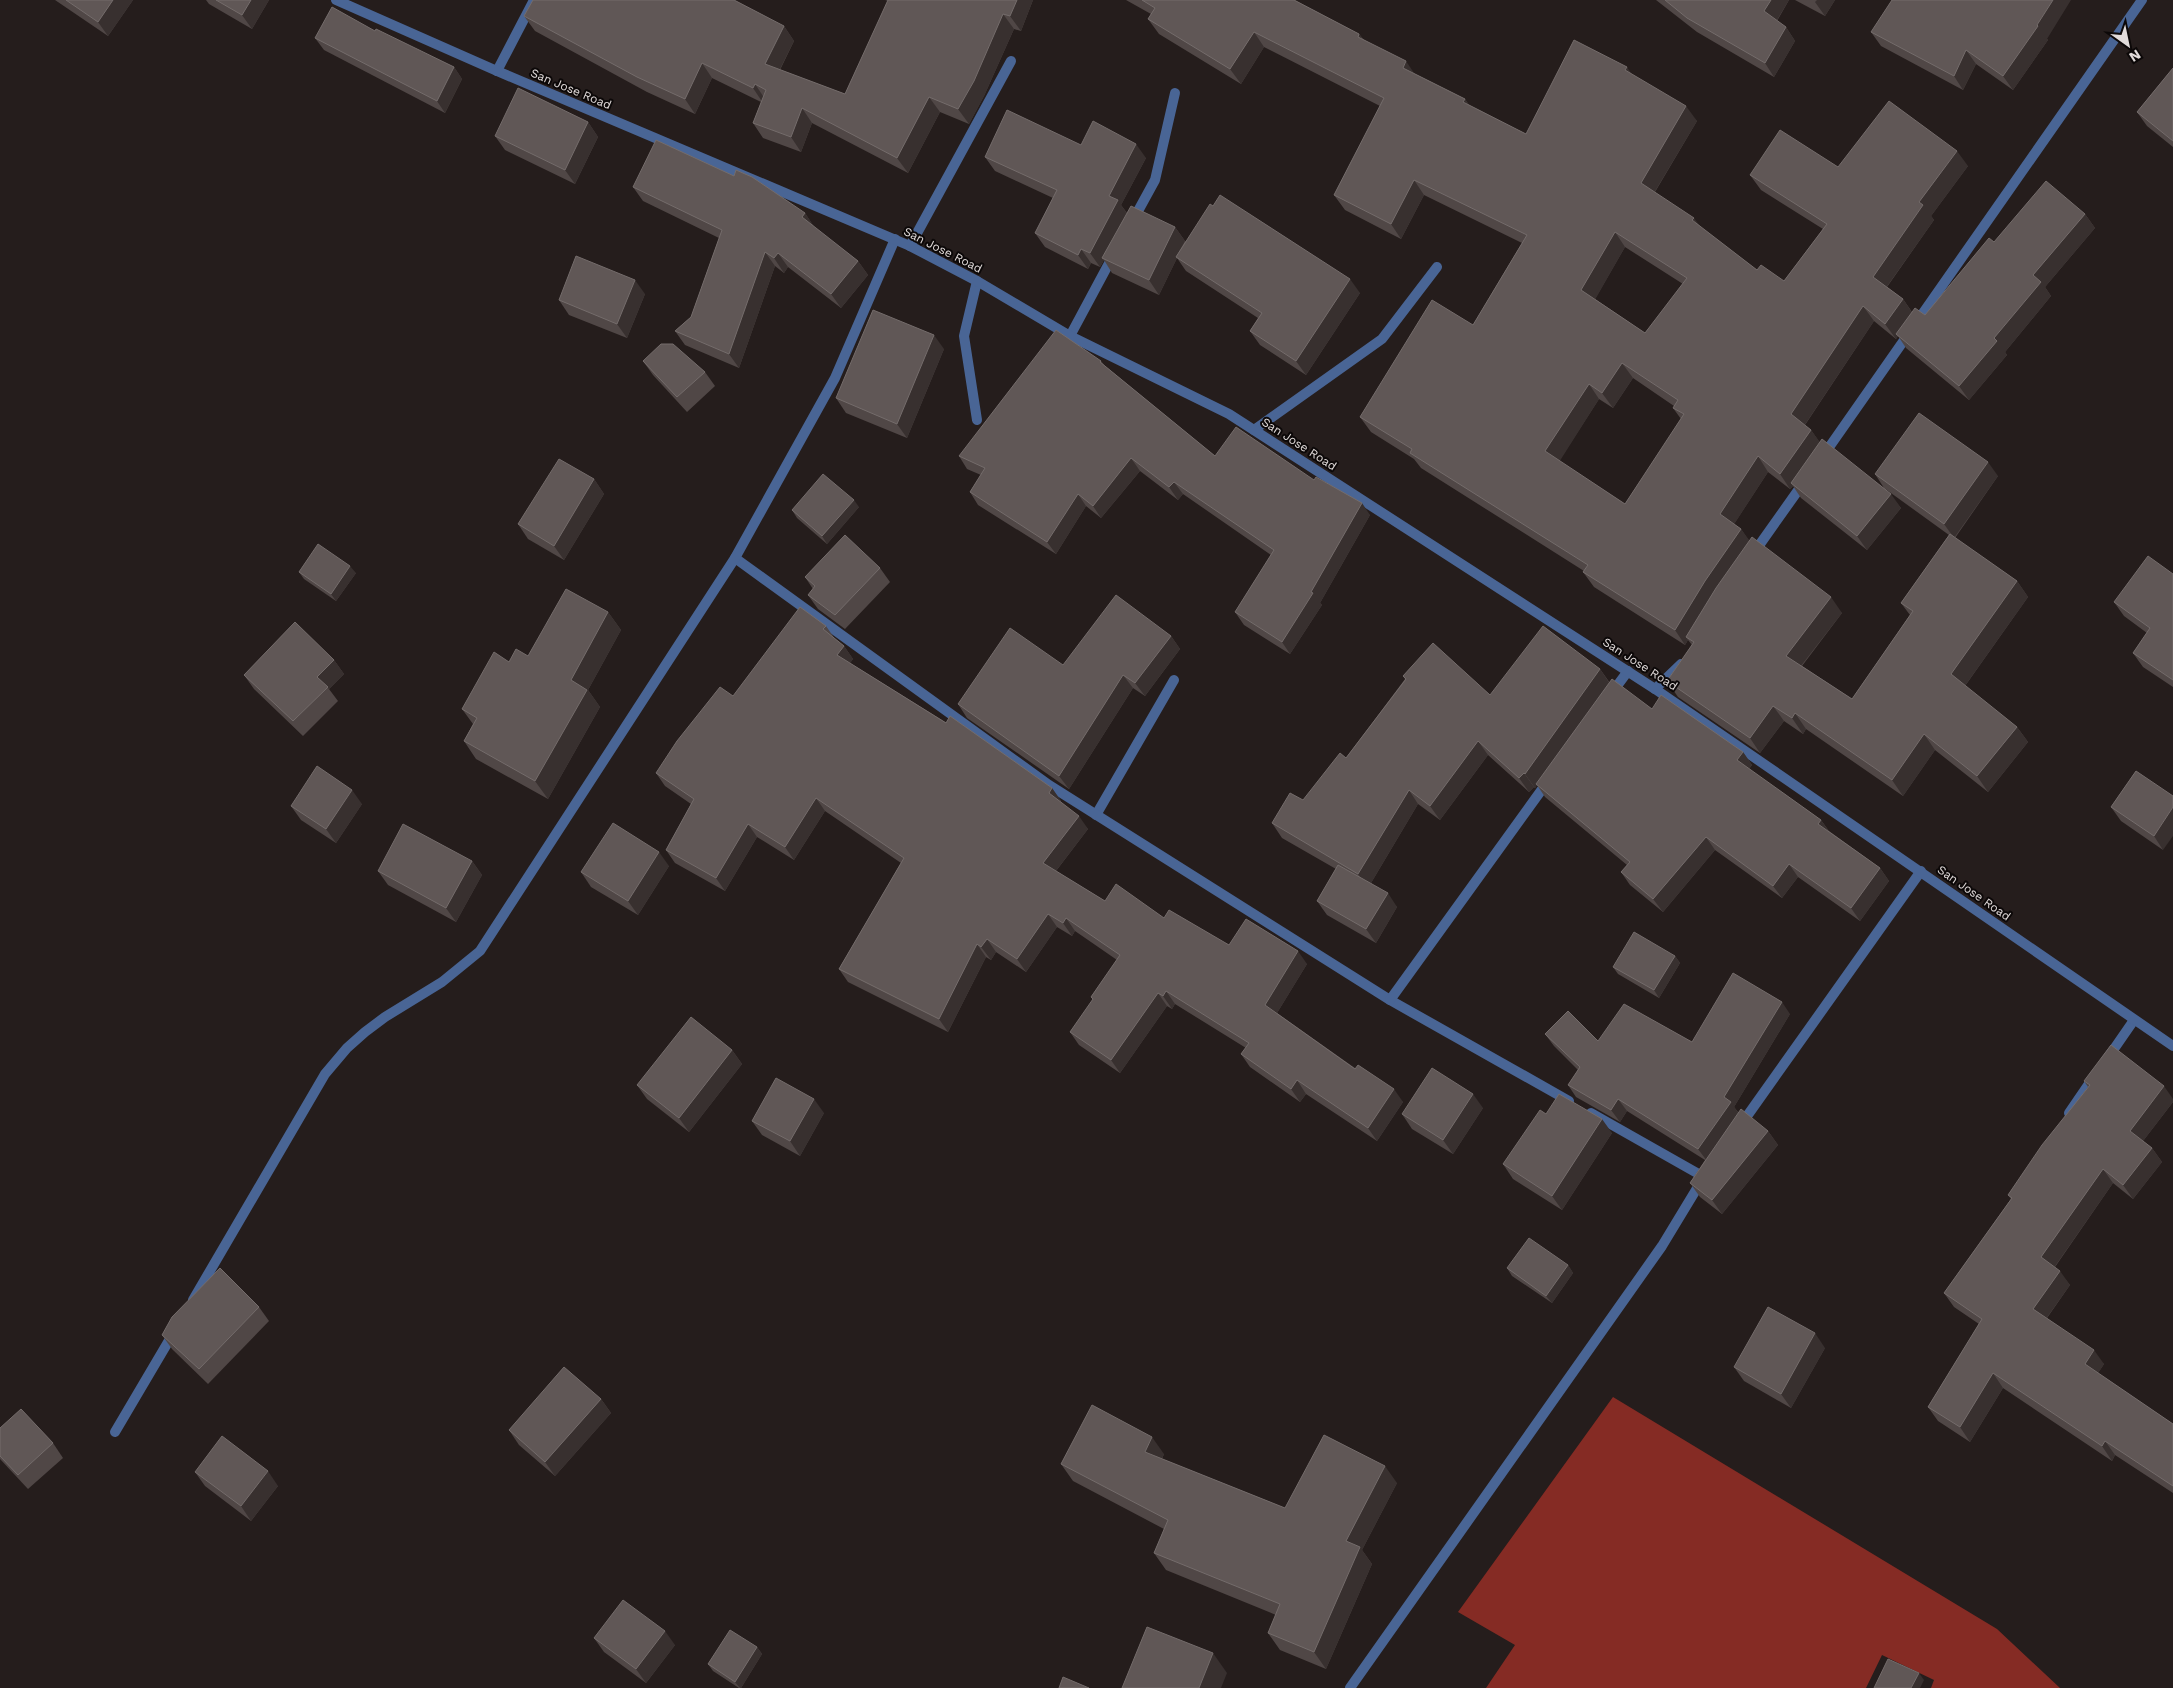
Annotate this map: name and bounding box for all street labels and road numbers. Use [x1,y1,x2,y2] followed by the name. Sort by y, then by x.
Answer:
[529,66,613,112] street label: San Jose Road
[901,224,985,276] street label: San Jose Road
[1259,415,1339,473] street label: San Jose Road
[1600,635,1680,693] street label: San Jose Road
[1935,863,2013,923] street label: San Jose Road

